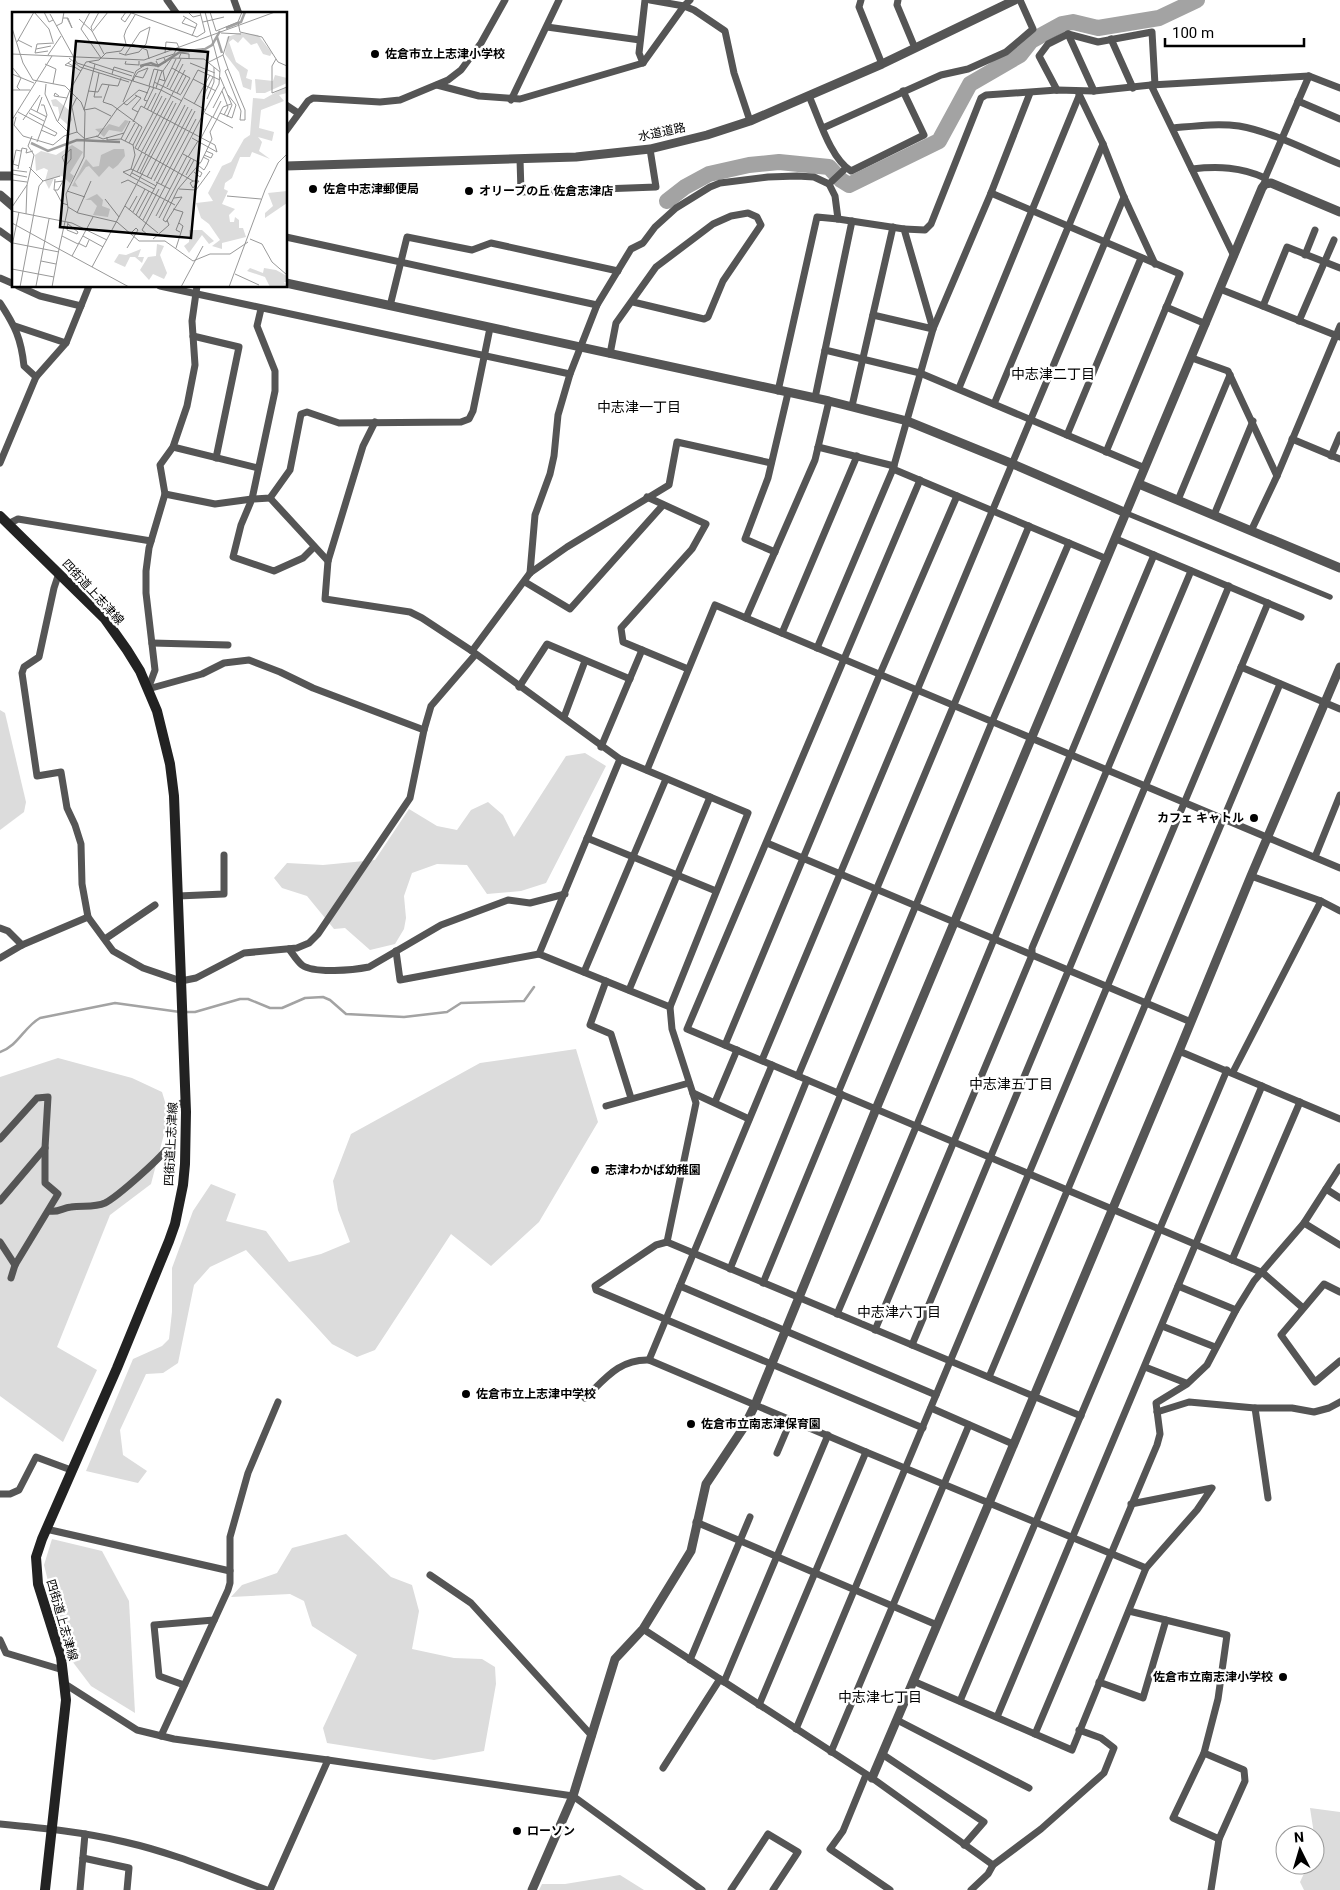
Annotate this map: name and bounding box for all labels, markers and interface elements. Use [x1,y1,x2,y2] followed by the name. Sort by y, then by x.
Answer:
[12,12,288,288] inset map
[1165,15,1304,47] scale bar
[1172,24,1214,42] text: 100 m
[385,47,505,61] place label: 佐倉市立上志津小学校
[369,48,381,60] marker: 佐倉市立上志津小学校
[637,120,687,144] street label: 水道道路
[323,182,419,196] place label: 佐倉中志津郵便局
[307,183,319,195] marker: 佐倉中志津郵便局
[479,184,613,198] place label: オリーブの丘 佐倉志津店
[463,185,475,197] marker: オリーブの丘 佐倉志津店
[1011,366,1095,382] district label: 中志津二丁目
[597,399,681,415] district label: 中志津一丁目
[59,557,127,627] street label: 四街道上志津線
[1157,811,1244,825] place label: カフェ キャトル
[1248,812,1260,824] marker: カフェ キャトル
[969,1076,1053,1092] district label: 中志津五丁目
[162,1102,180,1186] street label: 四街道上志津線
[605,1163,701,1177] place label: 志津わかば幼稚園
[589,1164,601,1176] marker: 志津わかば幼稚園
[857,1304,941,1320] district label: 中志津六丁目
[476,1387,596,1401] place label: 佐倉市立上志津中学校
[460,1388,472,1400] marker: 佐倉市立上志津中学校
[701,1417,821,1431] place label: 佐倉市立南志津保育園
[685,1418,697,1430] marker: 佐倉市立南志津保育園
[44,1578,80,1662] street label: 四街道上志津線
[1153,1670,1273,1684] place label: 佐倉市立南志津小学校
[1277,1671,1289,1683] marker: 佐倉市立南志津小学校
[838,1689,922,1705] district label: 中志津七丁目
[527,1824,575,1838] place label: ローソン
[511,1825,523,1837] marker: ローソン
[1275,1825,1325,1875] north arrow
[1293,1829,1304,1845] text: N

